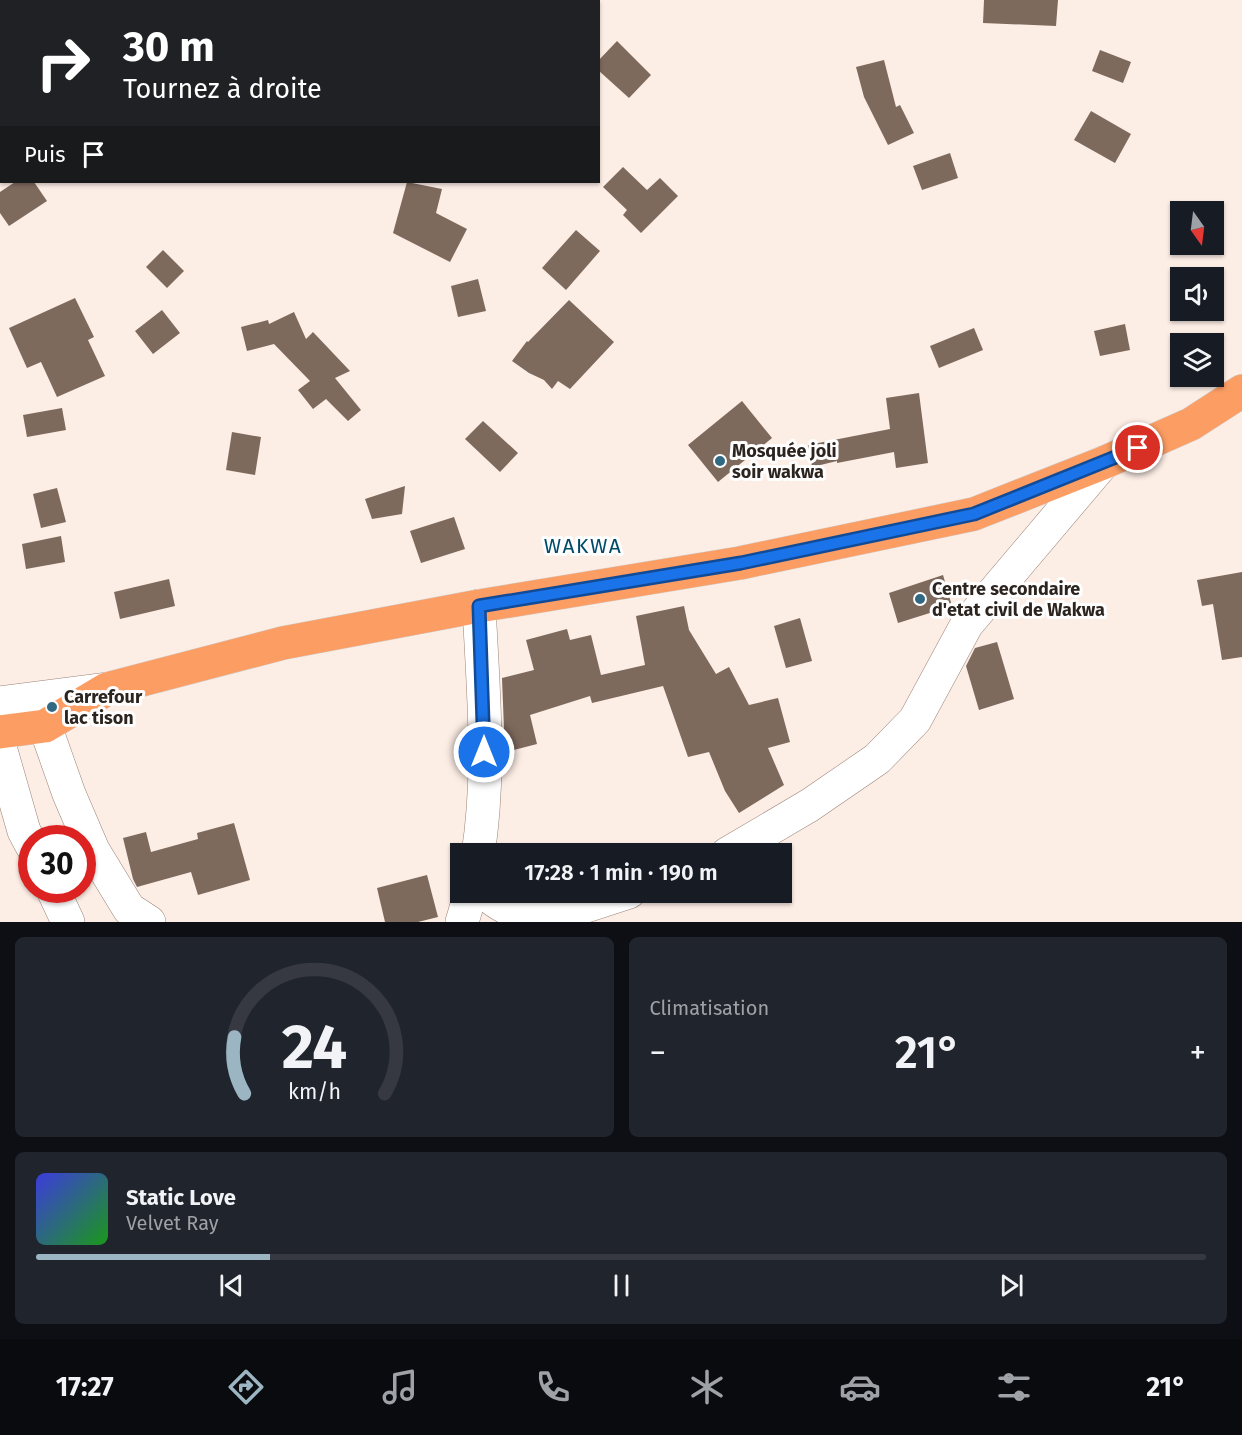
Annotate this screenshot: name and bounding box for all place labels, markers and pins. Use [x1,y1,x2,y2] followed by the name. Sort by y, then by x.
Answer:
[1112,422,1163,473] pin
[732,440,837,483] place label: Mosquée joli soir wakwa
[713,454,727,468] marker: Mosquée joli soir wakwa
[932,578,1105,621] place label: Centre secondaire d'etat civil de Wakwa
[913,592,927,606] marker: Centre secondaire d'etat civil de Wakwa
[64,686,143,729] place label: Carrefour lac tison
[45,700,59,714] marker: Carrefour lac tison

